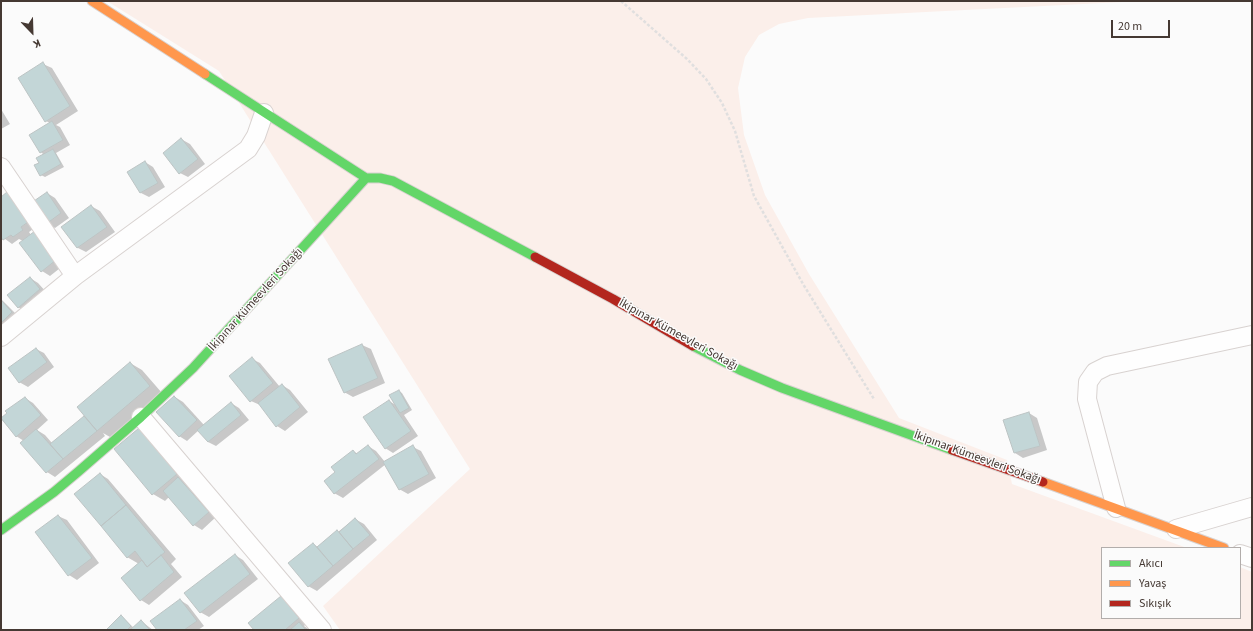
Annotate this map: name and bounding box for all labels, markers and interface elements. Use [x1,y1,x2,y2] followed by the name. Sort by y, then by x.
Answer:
[12,12,52,52] north arrow
[1113,12,1172,38] scale bar
[1118,18,1142,35] text: 20 m
[31,35,43,52] text: K
[206,245,306,355] street label: İkipınar Kümeevleri Sokağı
[616,296,740,374] street label: İkipınar Kümeevleri Sokağı
[912,428,1042,488] street label: İkipınar Kümeevleri Sokağı
[1101,547,1241,619] legend
[1139,555,1163,572] text: Akıcı
[1139,575,1166,592] text: Yavaş
[1139,595,1171,612] text: Sıkışık

